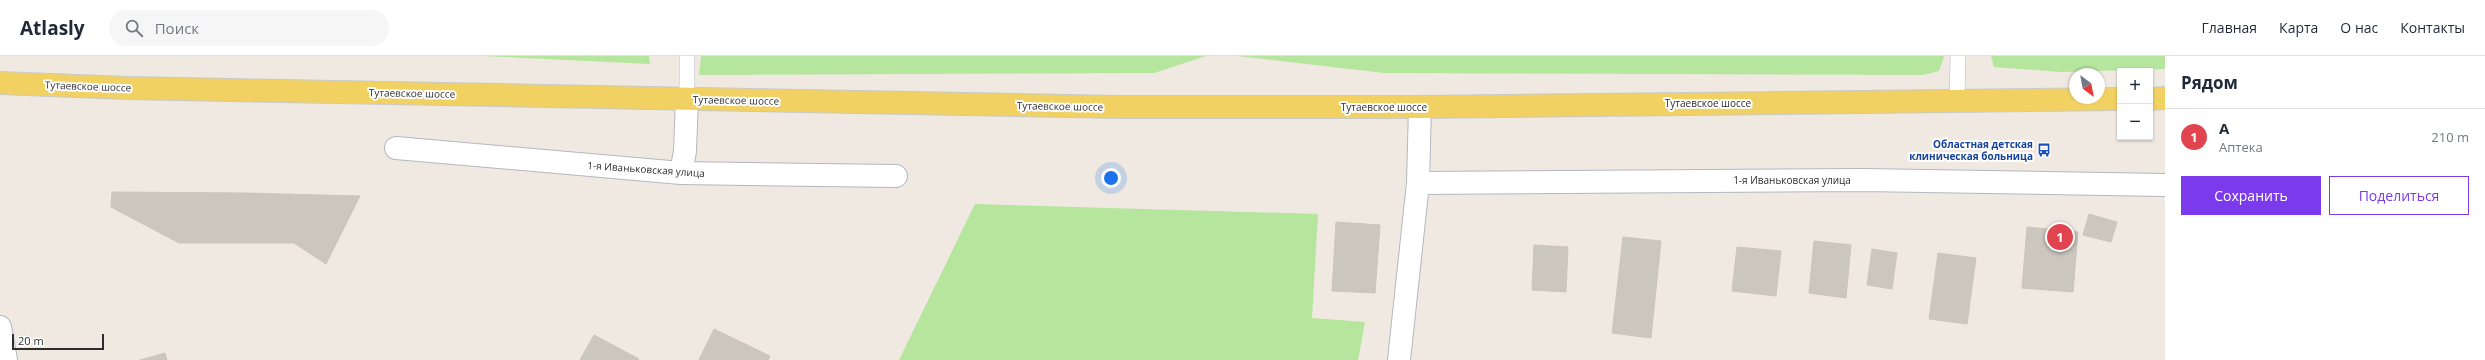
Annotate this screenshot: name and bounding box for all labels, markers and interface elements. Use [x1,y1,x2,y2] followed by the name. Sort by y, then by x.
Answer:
[109,10,389,46] search box
[20,15,85,41] text: Atlasly
[123,17,145,39] icon: search
[155,18,199,38] text: Поиск
[2202,18,2257,37] text: Главная
[2279,18,2318,37] text: Карта
[2340,18,2378,37] text: О нас
[2400,18,2465,37] text: Контакты
[2069,68,2105,104] north arrow
[2117,68,2153,140] map controls
[2117,68,2153,104] button: +
[2181,71,2238,94] text: Рядом
[45,77,132,95] street label: Тутаевское шоссе
[369,85,456,101] street label: Тутаевское шоссе
[693,92,780,108] street label: Тутаевское шоссе
[1665,96,1752,110] street label: Тутаевское шоссе
[1017,98,1104,114] street label: Тутаевское шоссе
[1341,100,1428,114] street label: Тутаевское шоссе
[2117,104,2153,140] button: −
[2219,118,2229,138] text: А
[2190,128,2198,146] text: 1
[2431,128,2469,146] text: 210 m
[1909,137,2033,163] place label: Областная детская клиническая больница
[2219,138,2263,156] text: Аптека
[2036,142,2052,158] bus stop icon: Областная детская клиническая больница
[587,158,705,180] street label: 1-я Иваньковская улица
[1101,168,1121,188] your location
[1733,173,1851,187] street label: 1-я Иваньковская улица
[2181,176,2321,215] button: Сохранить
[2329,176,2469,215] button: Поделиться
[2047,222,2073,252] pin: 1
[12,332,104,351] scale bar
[18,333,44,348] text: 20 m

